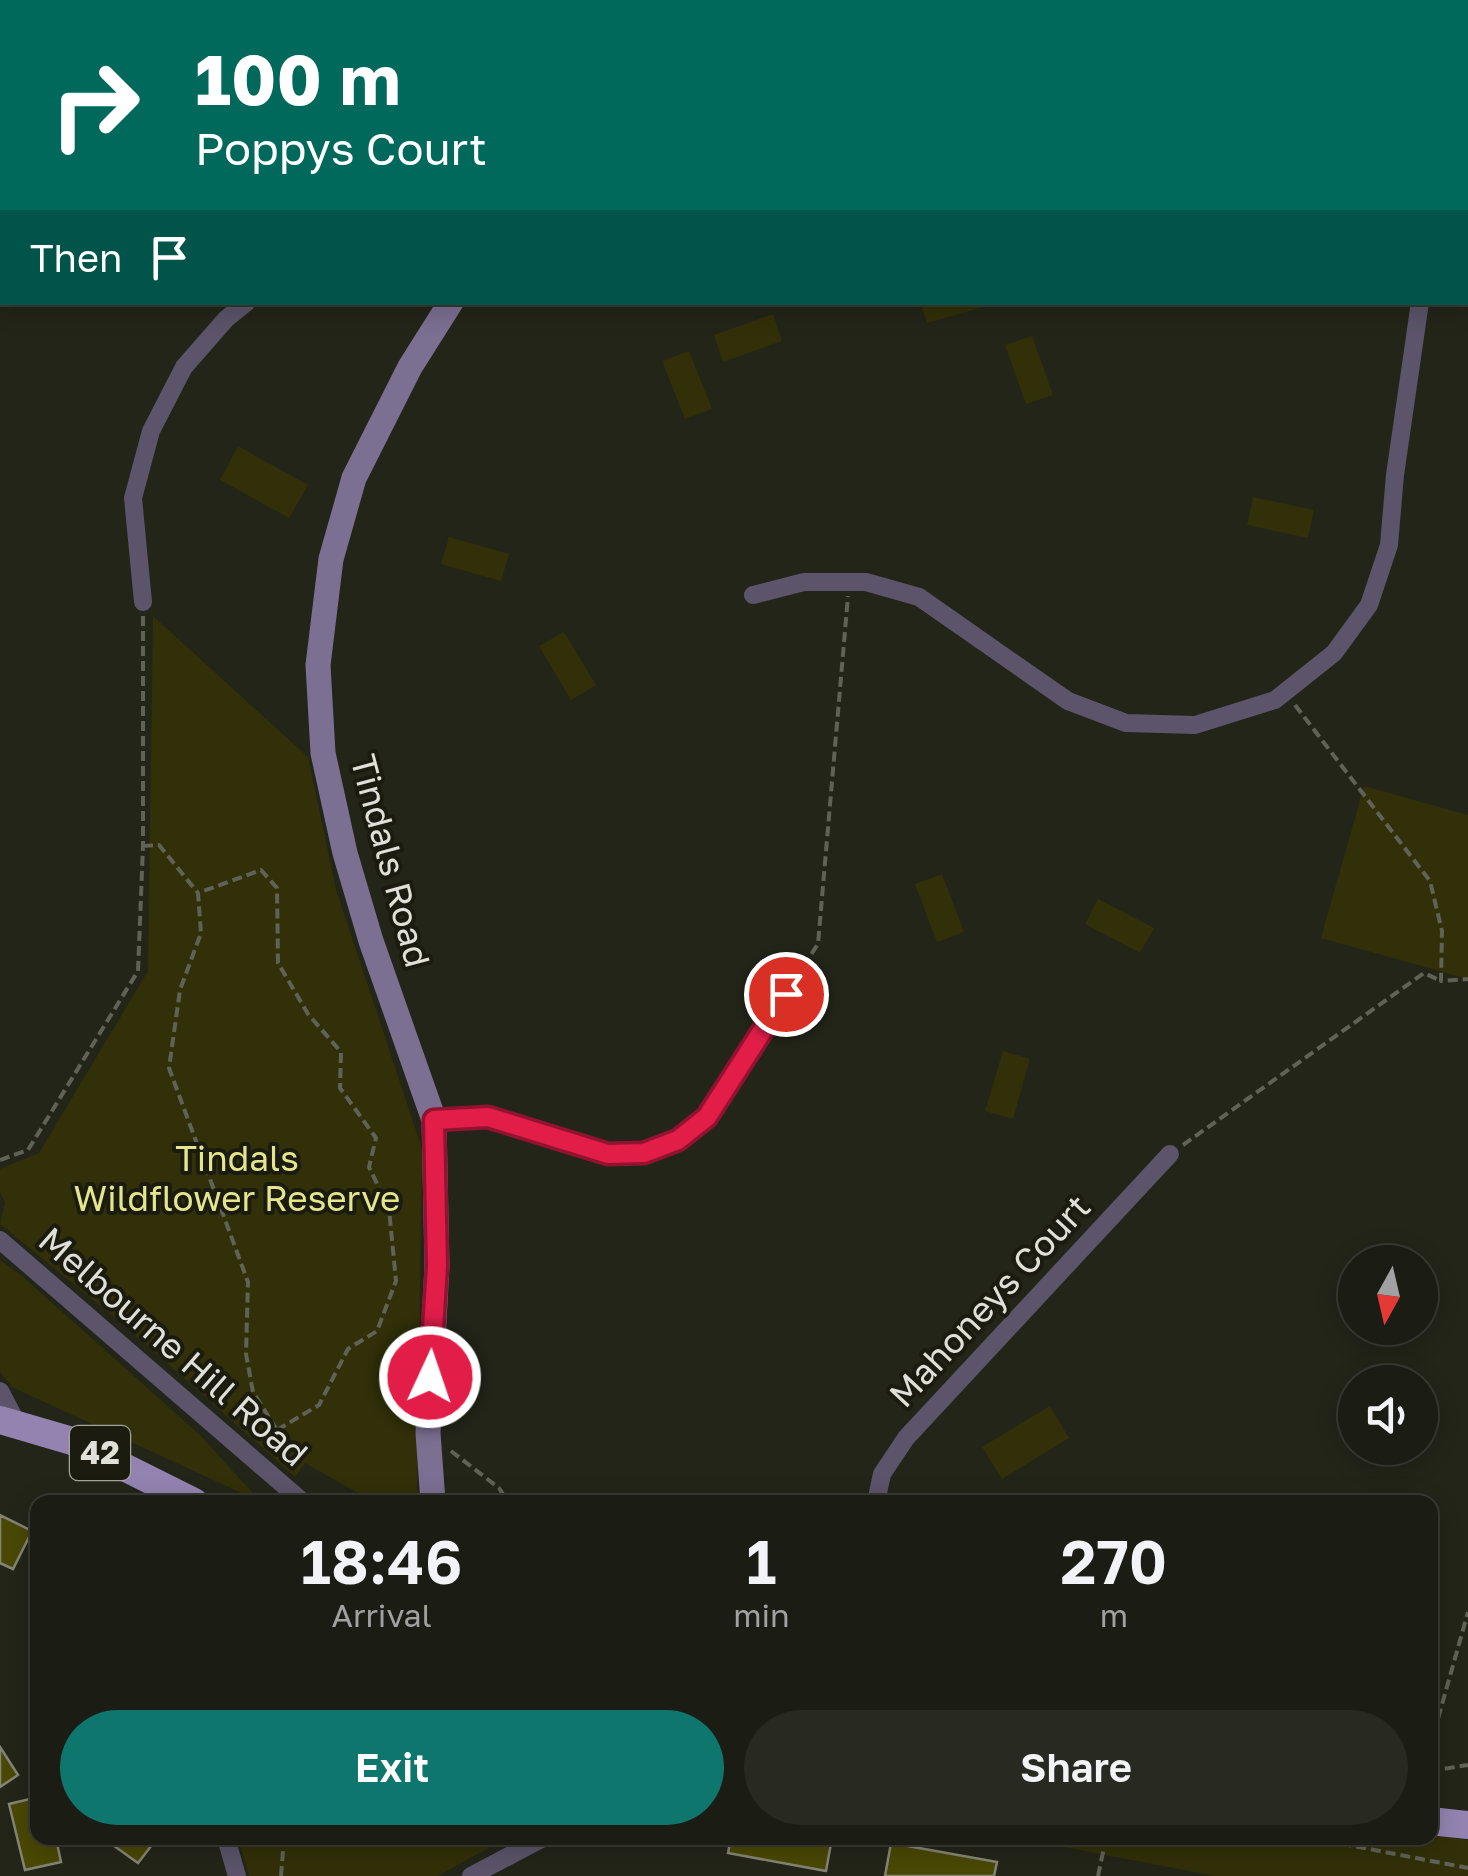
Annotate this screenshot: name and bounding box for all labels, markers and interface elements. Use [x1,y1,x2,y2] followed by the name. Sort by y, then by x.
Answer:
[195,36,401,120] text: 100 m
[30,40,160,170] icon: right
[195,121,487,175] text: Poppys Court
[142,230,197,285] icon: arrive
[30,235,122,280] text: Then
[342,750,439,972] street label: Tindals Road
[744,952,829,1037] pin
[759,967,814,1022] icon: arrive
[74,1137,400,1219] park label: Tindals Wildflower Reserve
[880,1186,1098,1415] street label: Mahoneys Court
[31,1218,317,1474] street label: Melbourne Hill Road
[1338,1245,1438,1345] north arrow
[1338,1245,1438,1465] map controls
[378,1325,482,1429] position arrow
[1338,1365,1438,1465] button: sound
[70,1426,130,1480] road number: 42
[301,1525,462,1597] text: 18:46
[746,1525,777,1597] text: 1
[1061,1525,1167,1597] text: 270
[331,1596,432,1634] text: Arrival
[733,1596,790,1634] text: min
[1100,1596,1128,1634] text: m
[60,1710,724,1825] button: Exit
[744,1710,1408,1825] button: Share

